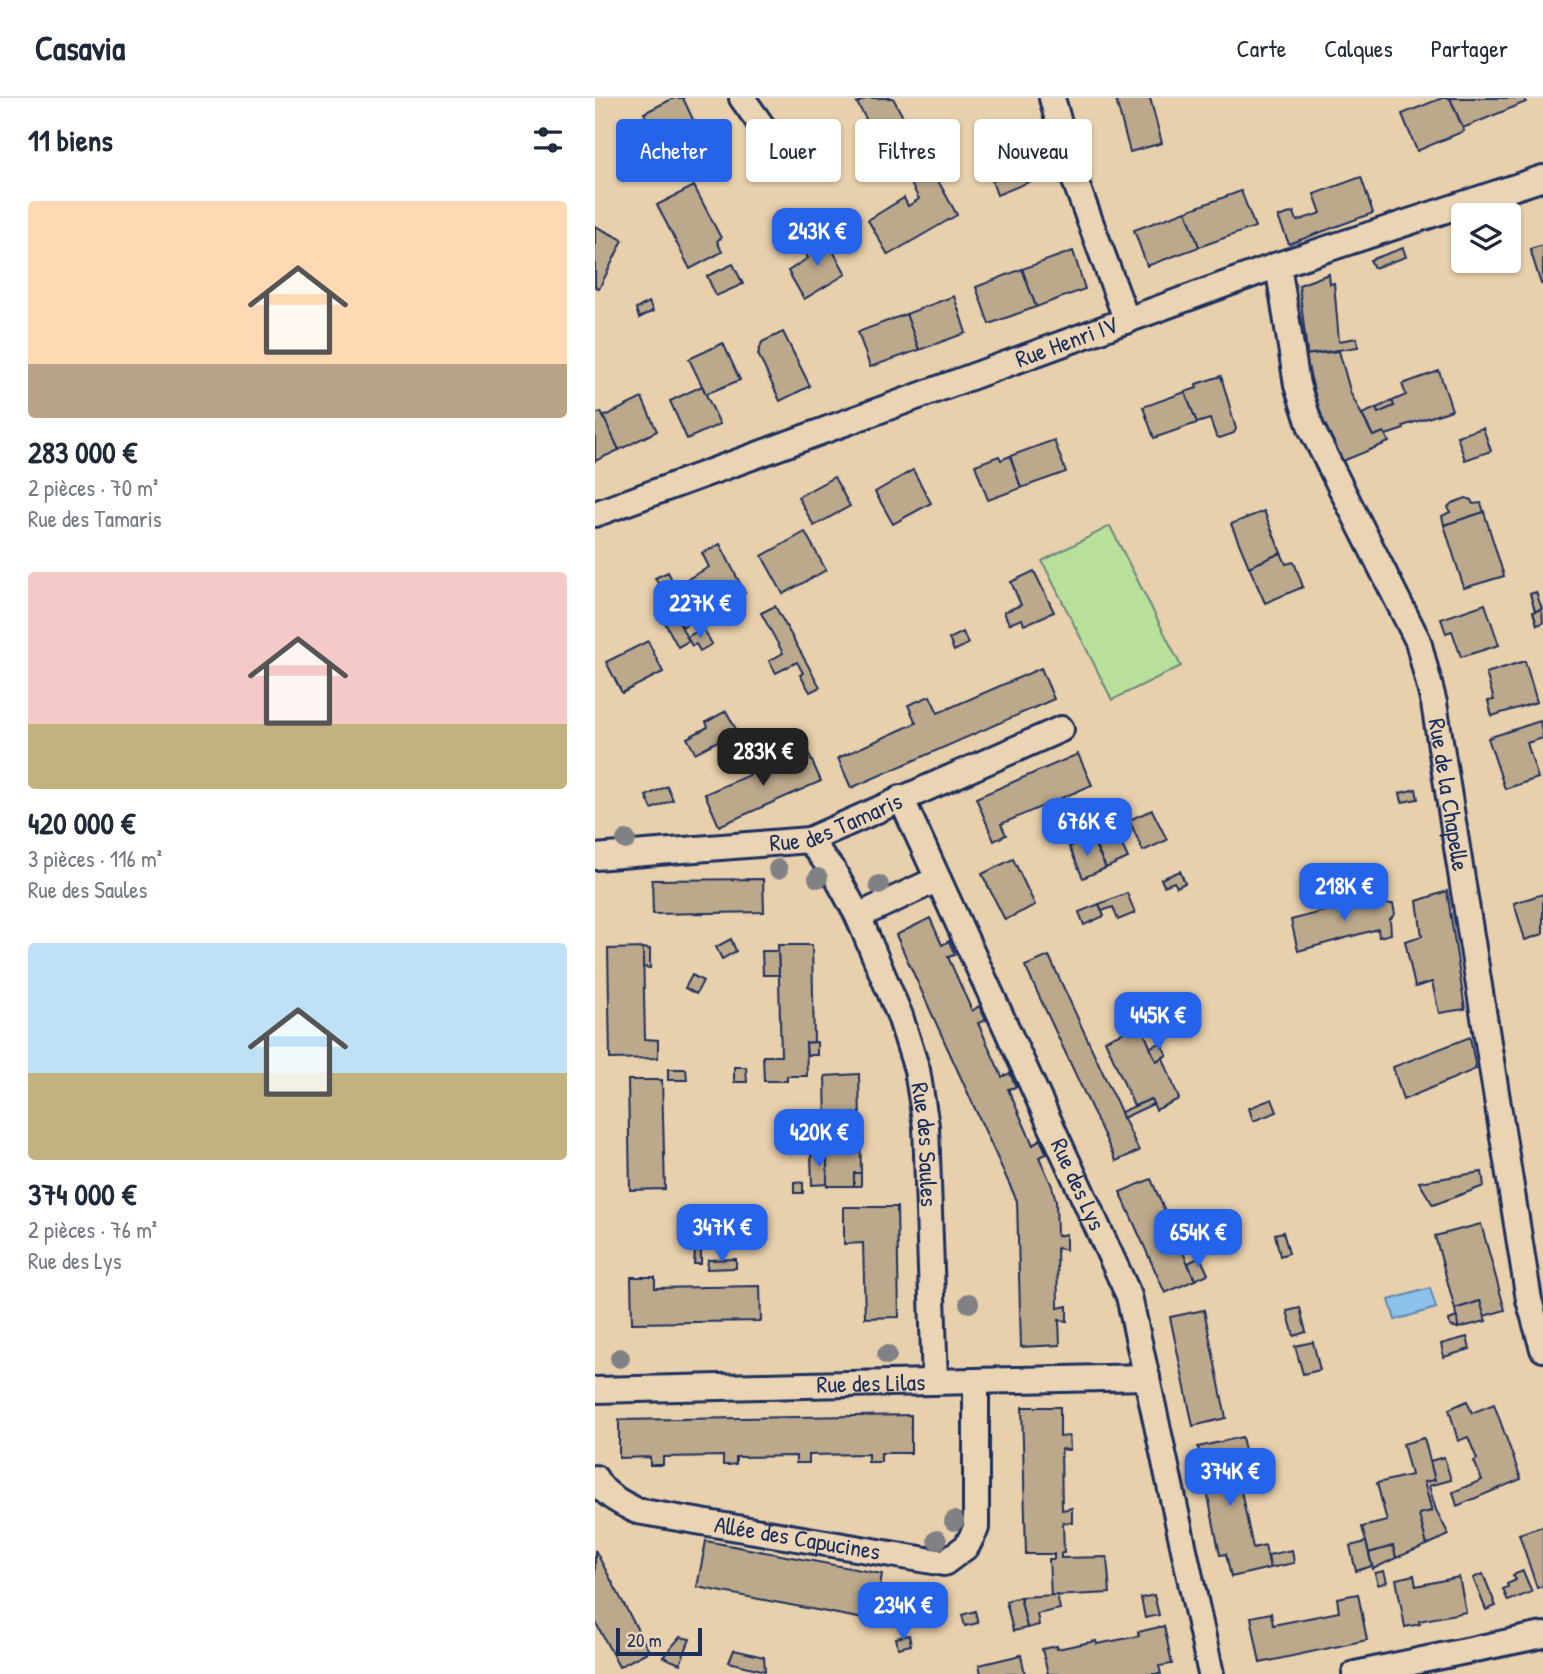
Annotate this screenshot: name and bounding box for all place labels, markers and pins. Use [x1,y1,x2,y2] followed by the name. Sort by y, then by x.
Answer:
[760,208,874,268] pin: 243K €
[643,580,757,640] pin: 227K €
[706,728,820,788] pin: 283K €
[1030,798,1144,858] pin: 676K €
[1287,864,1401,923] pin: 218K €
[1101,992,1215,1052] pin: 445K €
[762,1110,876,1169] pin: 420K €
[665,1204,779,1264] pin: 347K €
[1141,1210,1255,1269] pin: 654K €
[1173,1448,1287,1508] pin: 374K €
[846,1582,960,1642] pin: 234K €

